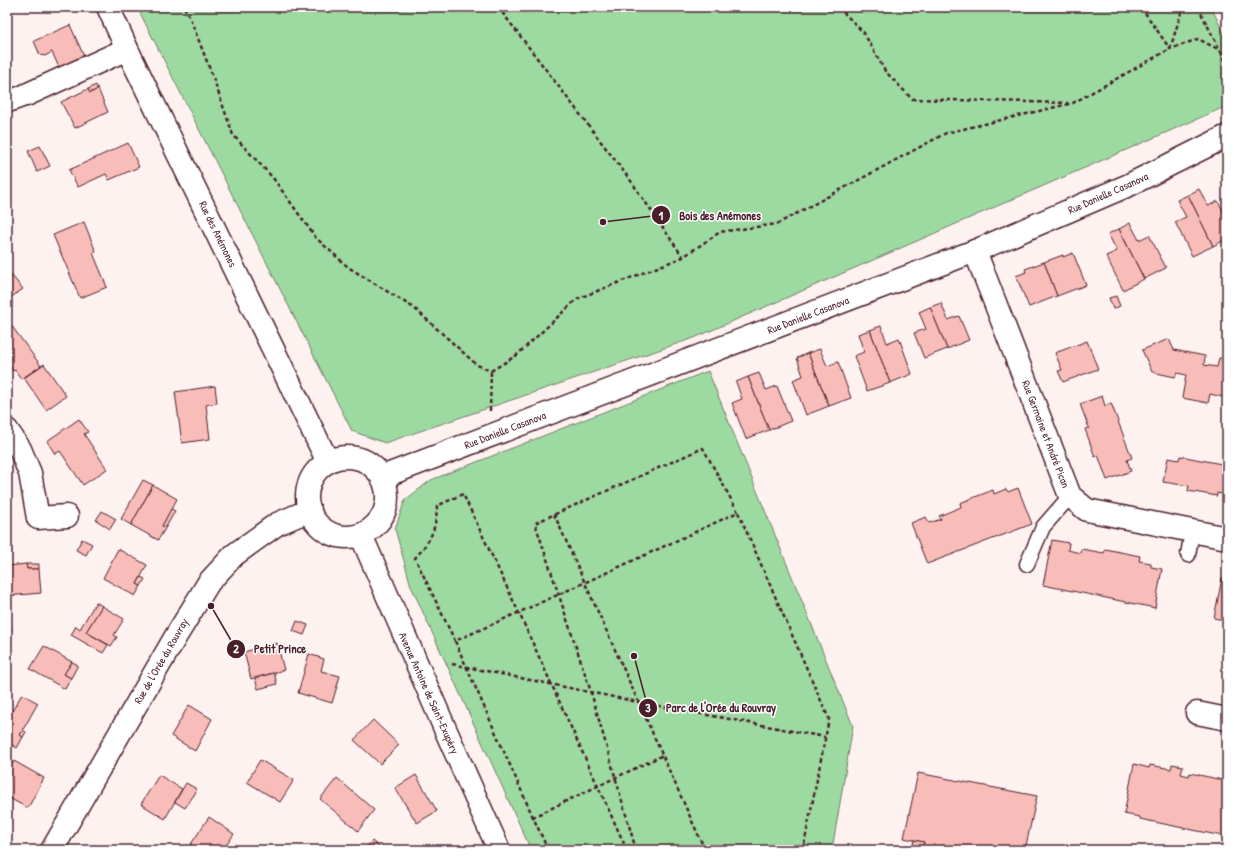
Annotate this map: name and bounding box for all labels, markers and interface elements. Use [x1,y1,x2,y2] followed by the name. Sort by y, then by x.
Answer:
[1066,169,1151,217] street label: Rue Danielle Casanova
[196,199,240,269] street label: Rue des Anémones
[651,203,769,227] callout: Bois des Anémones
[659,207,664,224] text: 1
[679,207,761,224] text: Bois des Anémones
[765,293,851,337] street label: Rue Danielle Casanova
[1019,378,1073,490] street label: Rue Germaine et André Pican
[462,408,548,452] street label: Rue Danielle Casanova
[131,615,191,706] street label: Rue de l'Orée du Rouvray
[396,630,462,756] street label: Avenue Antoine de Saint-Exupéry
[226,637,315,661] callout: Petit Prince
[233,640,239,657] text: 2
[254,640,306,657] text: Petit Prince
[638,696,784,720] callout: Parc de l'Orée du Rouvray
[645,699,651,716] text: 3
[666,699,776,717] text: Parc de l'Orée du Rouvray

